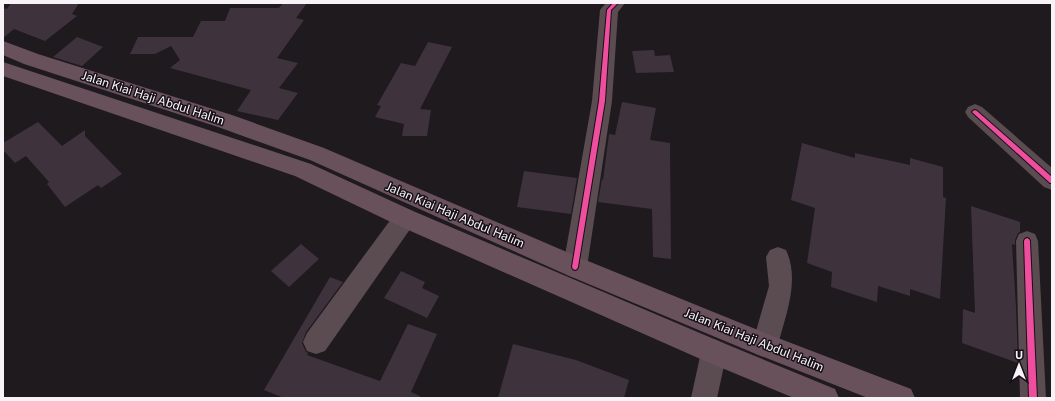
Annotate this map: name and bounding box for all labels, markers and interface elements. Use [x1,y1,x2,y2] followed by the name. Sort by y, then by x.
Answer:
[80,68,226,128] street label: Jalan Kiai Haji Abdul Halim
[384,179,526,251] street label: Jalan Kiai Haji Abdul Halim
[682,306,826,374] street label: Jalan Kiai Haji Abdul Halim
[999,345,1039,385] north arrow
[1015,349,1023,361] text: U

